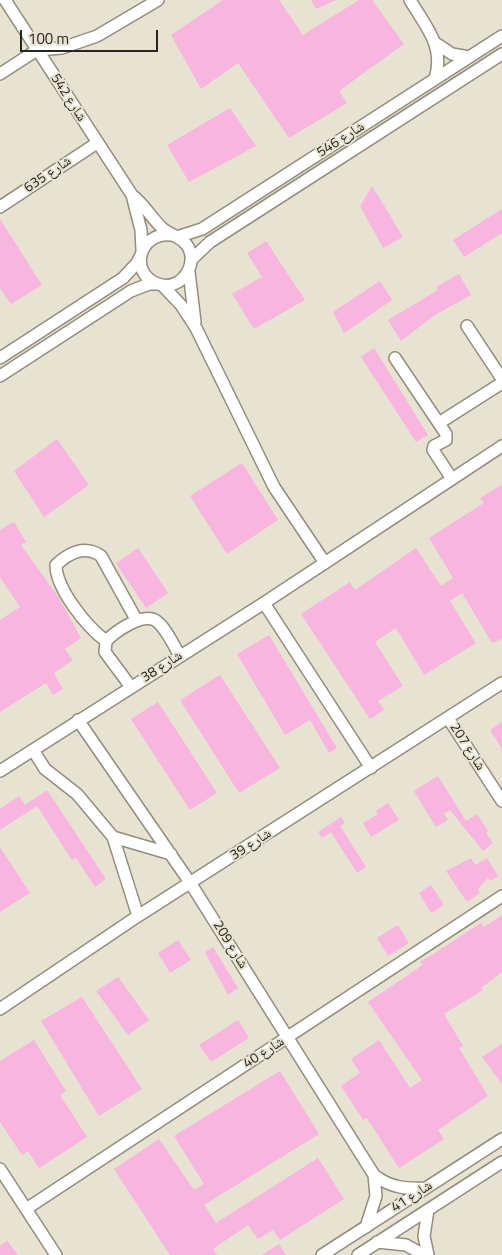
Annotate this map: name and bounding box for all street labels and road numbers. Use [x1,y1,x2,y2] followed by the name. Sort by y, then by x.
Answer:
[46,71,90,125] street label: شارع 542
[314,118,368,162] street label: شارع 546
[21,153,75,197] street label: شارع 635
[138,648,186,686] street label: شارع 38
[445,720,489,774] street label: شارع 207
[227,826,275,864] street label: شارع 39
[209,918,251,972] street label: شارع 209
[240,1034,288,1072] street label: شارع 40
[388,1178,436,1216] street label: شارع 41

